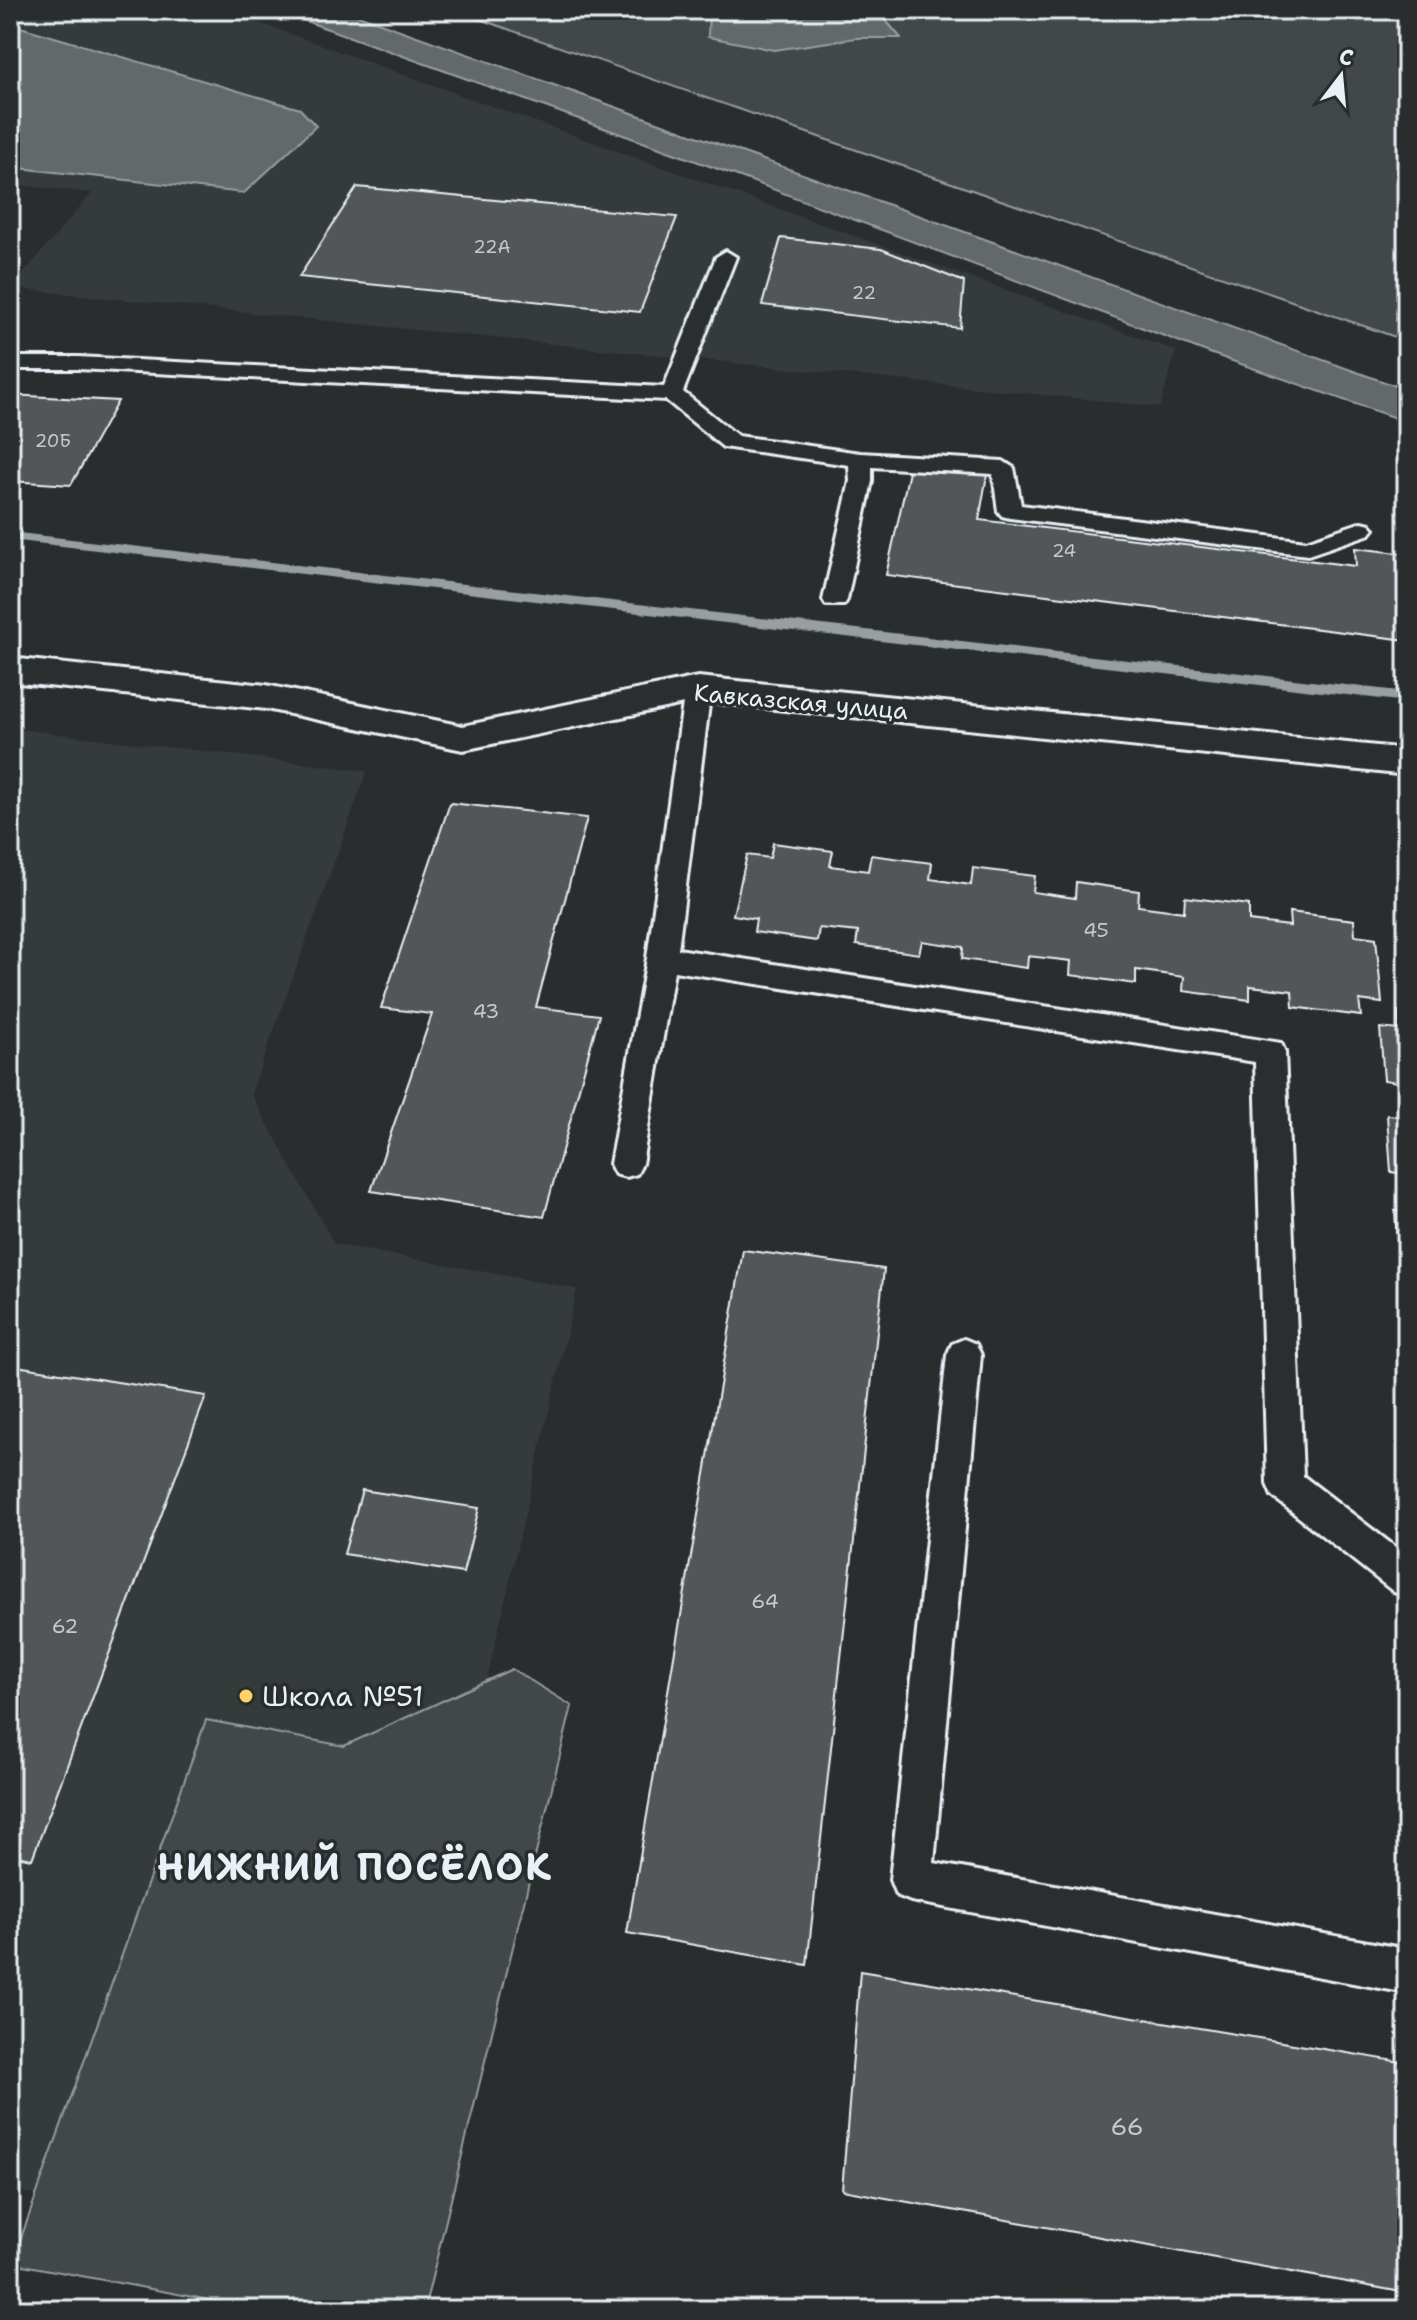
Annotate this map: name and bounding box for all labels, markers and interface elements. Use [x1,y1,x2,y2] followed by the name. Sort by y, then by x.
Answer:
[1301,36,1381,116] north arrow
[1336,41,1357,73] text: С
[473,235,511,259] house number: 22А
[852,281,876,305] house number: 22
[35,429,71,453] house number: 20Б
[1052,539,1076,563] house number: 24
[692,677,910,727] street label: Кавказская улица
[1083,917,1109,943] house number: 45
[473,998,499,1024] house number: 43
[751,1588,779,1614] house number: 64
[52,1613,78,1639] house number: 62
[262,1677,424,1715] place label: Школа №51
[237,1687,255,1705] marker: Школа №51
[157,1841,553,1892] district label: НИЖНИЙ ПОСЁЛОК
[1111,2111,1143,2143] house number: 66

